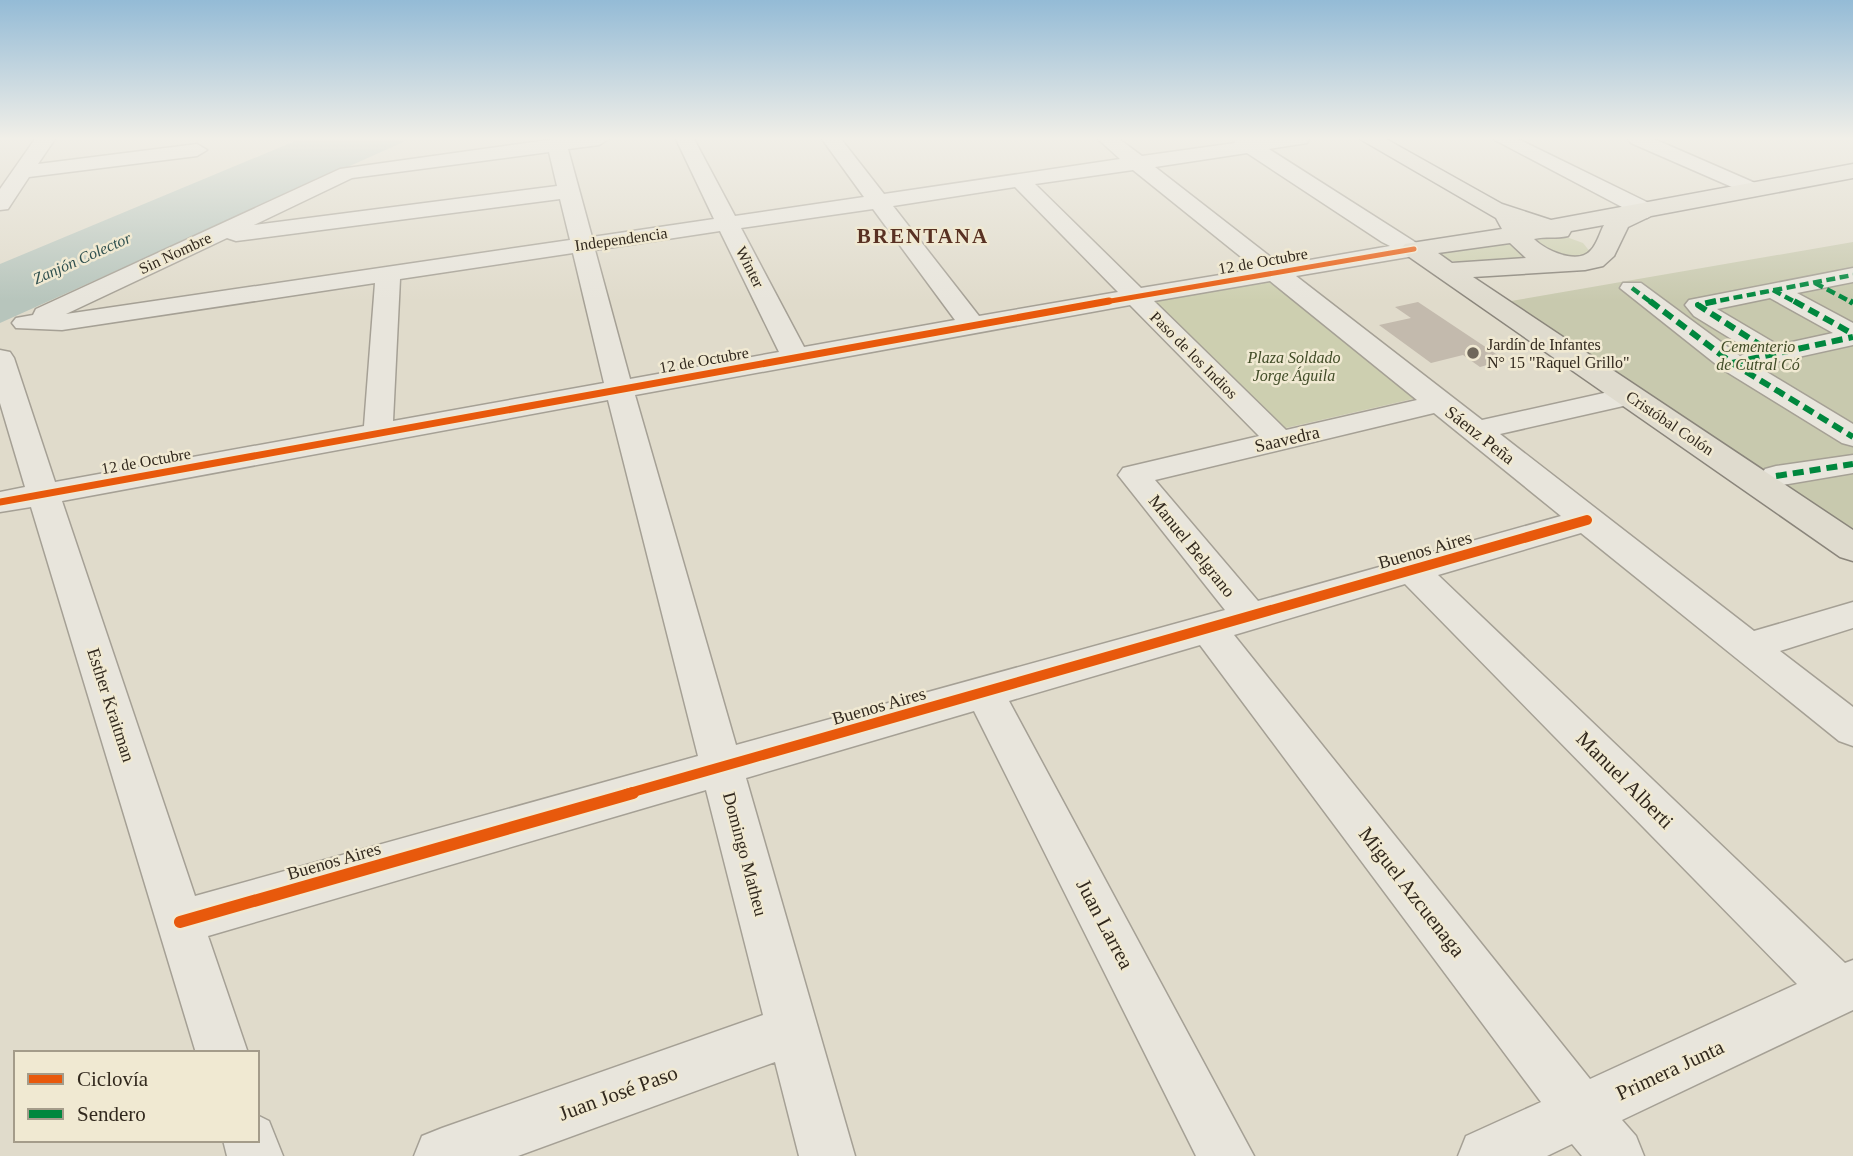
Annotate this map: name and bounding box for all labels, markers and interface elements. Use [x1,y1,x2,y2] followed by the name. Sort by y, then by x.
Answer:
[574,224,669,255] street label: Independencia
[857,224,989,248] district label: BRENTANA
[30,228,135,288] water label: Zanjón Colector
[136,229,214,277] street label: Sin Nombre
[732,244,768,291] street label: Winter
[1217,245,1309,277] street label: 12 de Octubre
[1147,308,1241,402] street label: Paso de los Indios
[1487,336,1630,372] place label: Jardín de Infantes N° 15 "Raquel Grillo"
[1716,338,1800,373] park label: Cementerio de Cutral Có
[658,344,750,376] street label: 12 de Octubre
[1465,345,1481,361] marker: Jardín de Infantes N° 15 "Raquel Grillo"
[1247,349,1340,385] park label: Plaza Soldado Jorge Águila
[1623,387,1717,459] street label: Cristóbal Colón
[1441,402,1519,468] street label: Sáenz Peña
[1253,422,1321,456] street label: Saavedra
[100,445,192,477] street label: 12 de Octubre
[1145,491,1239,601] street label: Manuel Belgrano
[1376,527,1474,573] street label: Buenos Aires
[83,646,139,764] street label: Esther Kraitman
[830,683,928,729] street label: Buenos Aires
[1571,726,1679,834] street label: Manuel Alberti
[719,790,771,918] street label: Domingo Matheu
[1354,822,1471,962] street label: Miguel Azcuenaga
[285,838,383,884] street label: Buenos Aires
[1071,875,1139,974] street label: Juan Larrea
[1612,1034,1728,1105] street label: Primera Junta
[14,1051,259,1142] legend
[555,1060,681,1126] street label: Juan José Paso
[77,1067,149,1091] text: Ciclovía
[77,1102,146,1126] text: Sendero

